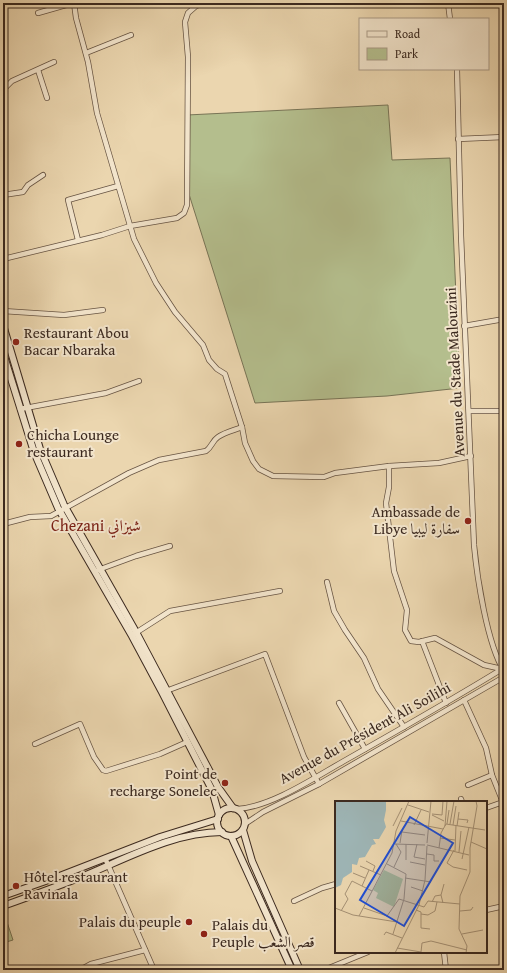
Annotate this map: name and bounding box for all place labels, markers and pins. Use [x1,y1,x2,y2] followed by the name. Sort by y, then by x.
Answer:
[24,322,130,360] place label: Restaurant Abou Bacar Nbaraka
[11,337,21,347] marker: Restaurant Abou Bacar Nbaraka
[27,424,119,462] place label: Chicha Lounge restaurant
[14,439,24,449] marker: Chicha Lounge restaurant
[371,501,460,539] place label: Ambassade de Libye سفارة ليبيا
[463,516,473,526] marker: Ambassade de Libye سفارة ليبيا
[110,763,217,801] place label: Point de recharge Sonelec
[220,778,230,788] marker: Point de recharge Sonelec
[24,866,128,904] place label: Hôtel restaurant Ravinala
[11,881,21,891] marker: Hôtel restaurant Ravinala
[79,911,181,932] place label: Palais du peuple
[212,914,315,952] place label: Palais du Peuple قصر الشعب
[184,917,194,927] marker: Palais du peuple
[199,929,209,939] marker: Palais du Peuple قصر الشعب

